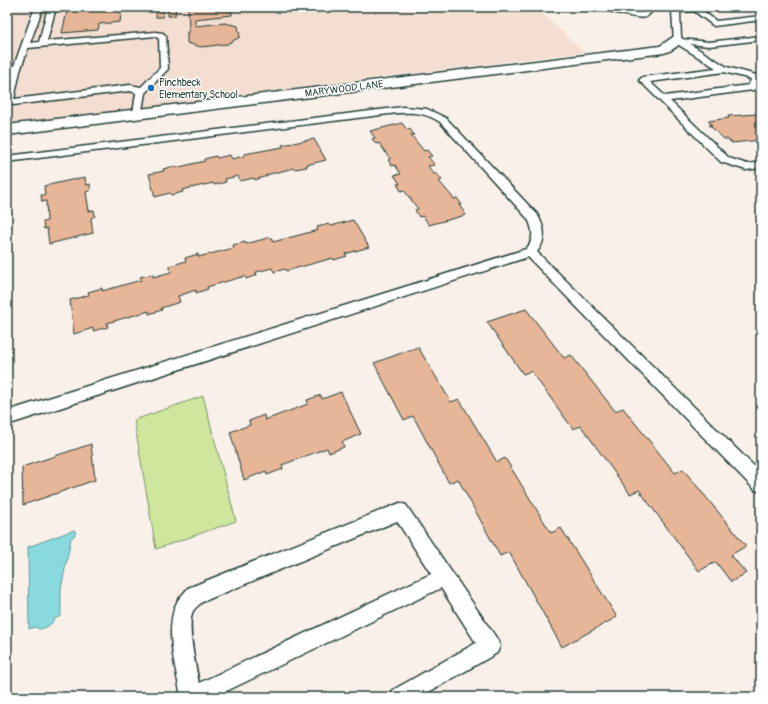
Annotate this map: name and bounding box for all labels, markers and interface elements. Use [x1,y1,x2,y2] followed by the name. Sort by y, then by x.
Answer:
[159,77,238,101] place label: Pinchbeck Elementary School
[304,78,384,100] street label: MARYWOOD LANE
[146,83,156,93] marker: Pinchbeck Elementary School

